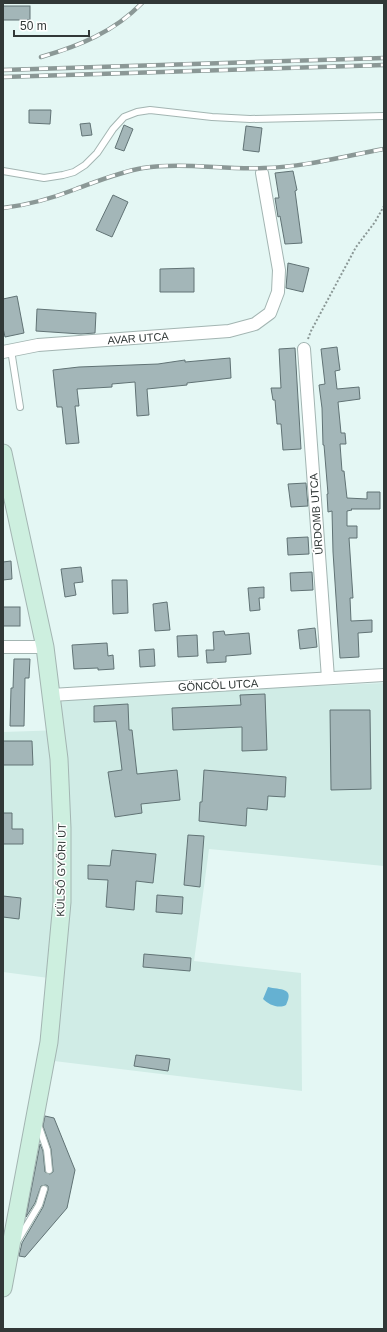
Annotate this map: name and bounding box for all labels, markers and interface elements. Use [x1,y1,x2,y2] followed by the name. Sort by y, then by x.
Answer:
[14,12,89,38] scale bar
[20,19,47,33] text: 50 m
[107,330,170,346] street label: AVAR UTCA
[307,472,325,555] street label: ÚRDOMB UTCA
[178,677,259,693] street label: GÖNCÖL UTCA
[53,823,68,917] street label: KÜLSŐ GYŐRI ÚT

